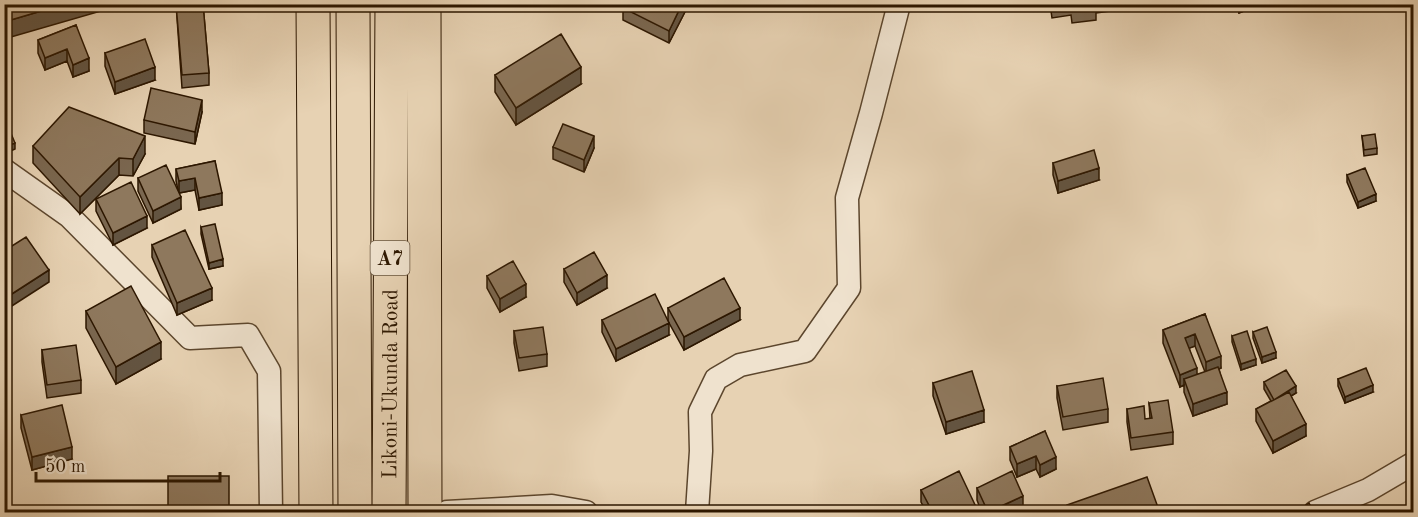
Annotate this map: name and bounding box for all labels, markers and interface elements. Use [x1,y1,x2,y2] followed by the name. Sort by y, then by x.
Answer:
[370,241,410,275] road number: A7
[380,289,402,479] street label: Likoni-Ukunda Road
[36,445,220,483] scale bar
[45,458,85,476] text: 50 m

